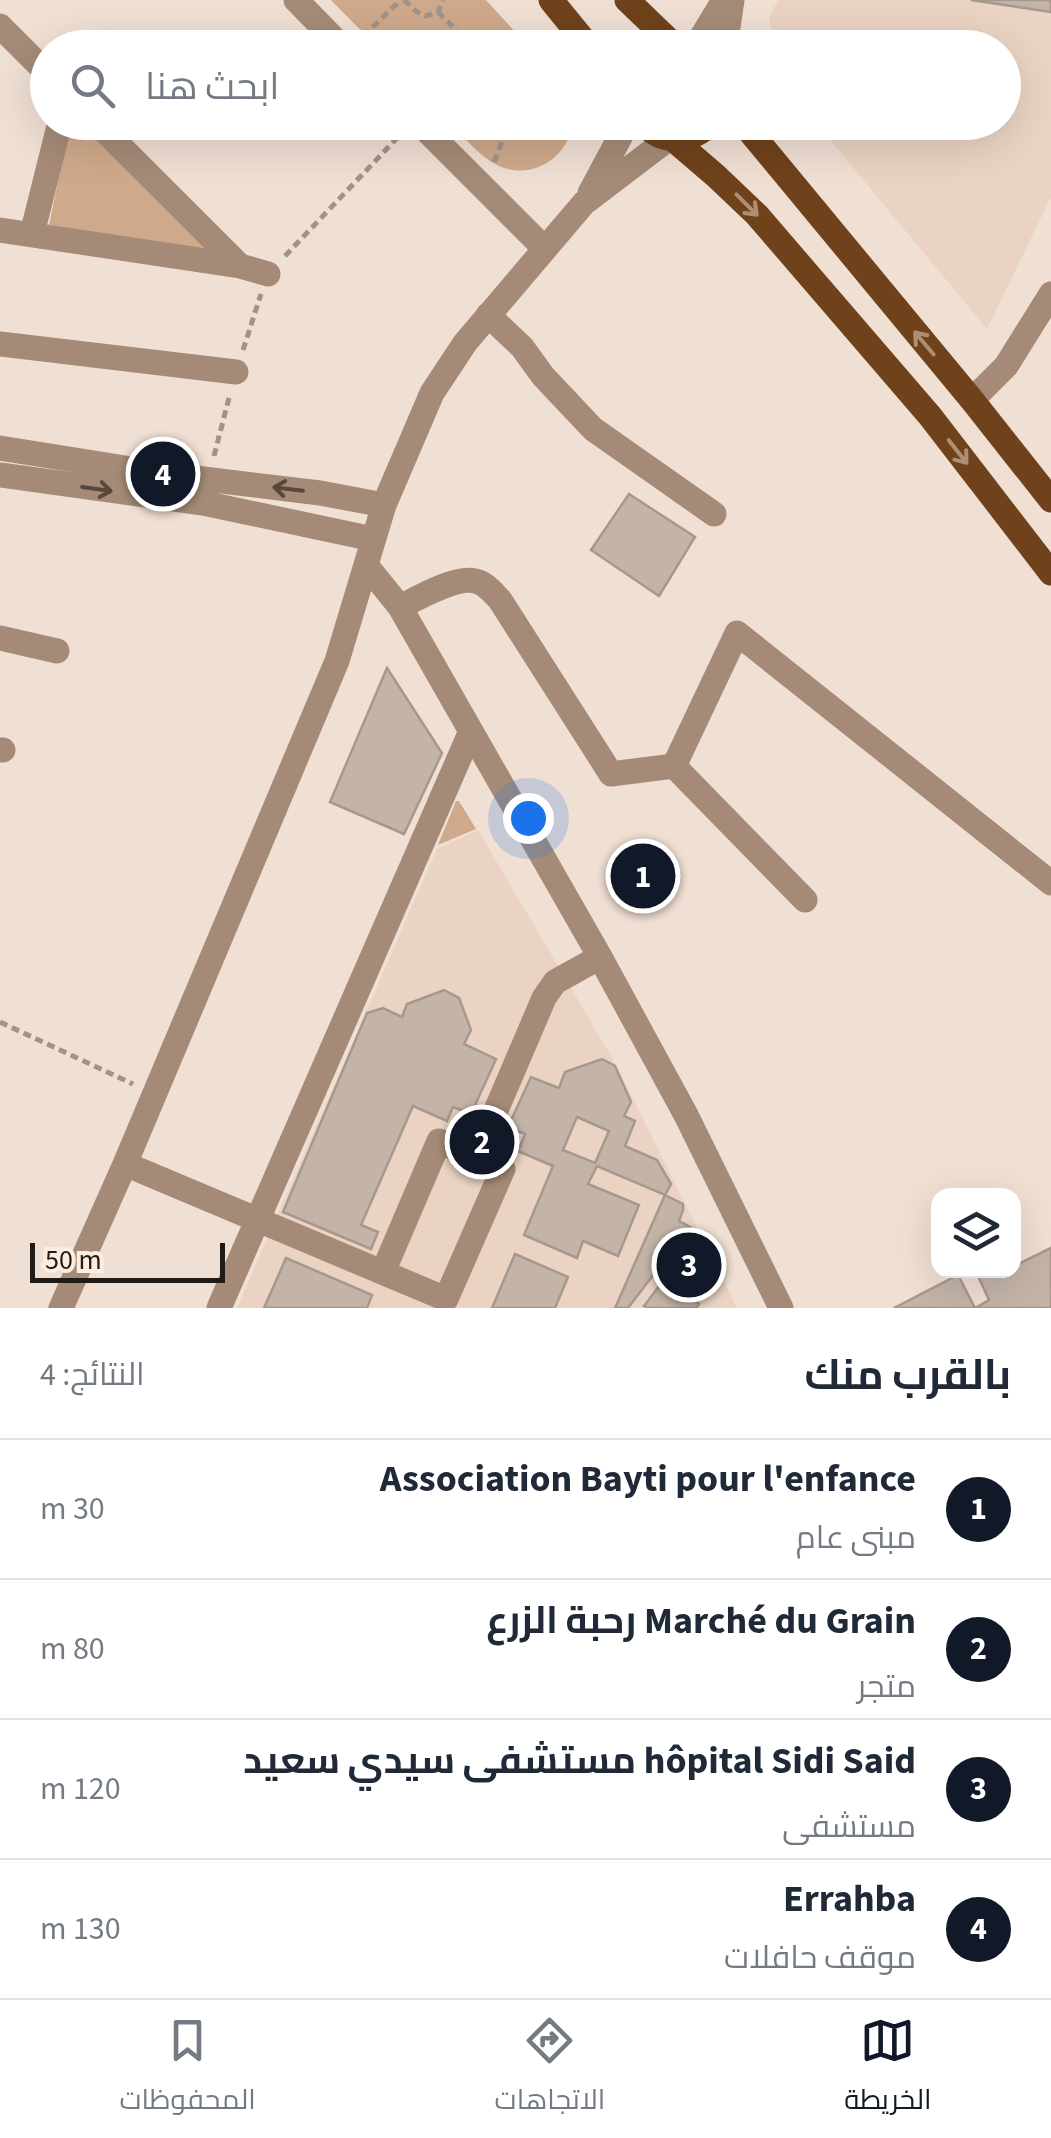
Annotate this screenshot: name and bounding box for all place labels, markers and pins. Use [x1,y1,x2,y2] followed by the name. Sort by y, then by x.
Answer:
[130,436,196,512] pin: 4
[610,838,676,914] pin: 1
[450,1104,514,1180] pin: 2
[656,1228,722,1302] pin: 3

